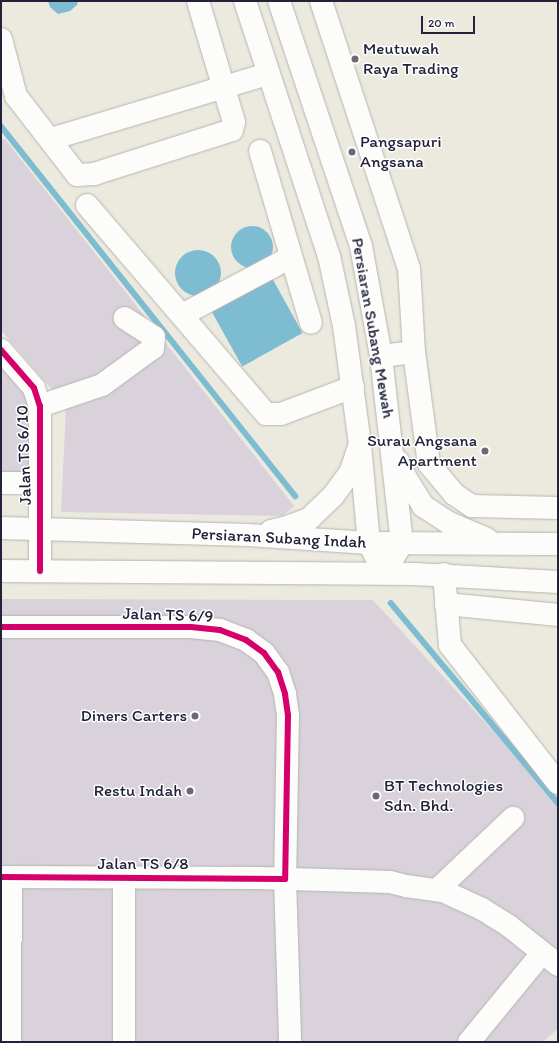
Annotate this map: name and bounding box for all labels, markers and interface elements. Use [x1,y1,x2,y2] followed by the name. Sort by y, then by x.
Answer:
[423,8,477,34] scale bar
[428,16,455,30] text: 20 m
[363,39,458,79] place label: Meutuwah Raya Trading
[350,54,360,64] marker: Meutuwah Raya Trading
[360,132,441,172] place label: Pangsapuri Angsana
[347,147,357,157] marker: Pangsapuri Angsana
[347,237,399,419] street label: Persiaran Subang Mewah
[12,405,36,505] street label: Jalan TS 6/10
[366,431,477,471] place label: Surau Angsana Apartment
[480,446,490,456] marker: Surau Angsana Apartment
[191,523,367,553] street label: Persiaran Subang Indah
[122,603,214,627] street label: Jalan TS 6/9
[81,706,187,726] place label: Diners Carters
[190,711,200,721] marker: Diners Carters
[384,776,501,816] place label: BT Technologies Sdn. Bhd.
[94,781,182,801] place label: Restu Indah
[185,786,195,796] marker: Restu Indah
[371,791,381,801] marker: BT Technologies Sdn. Bhd.
[97,854,189,874] street label: Jalan TS 6/8

